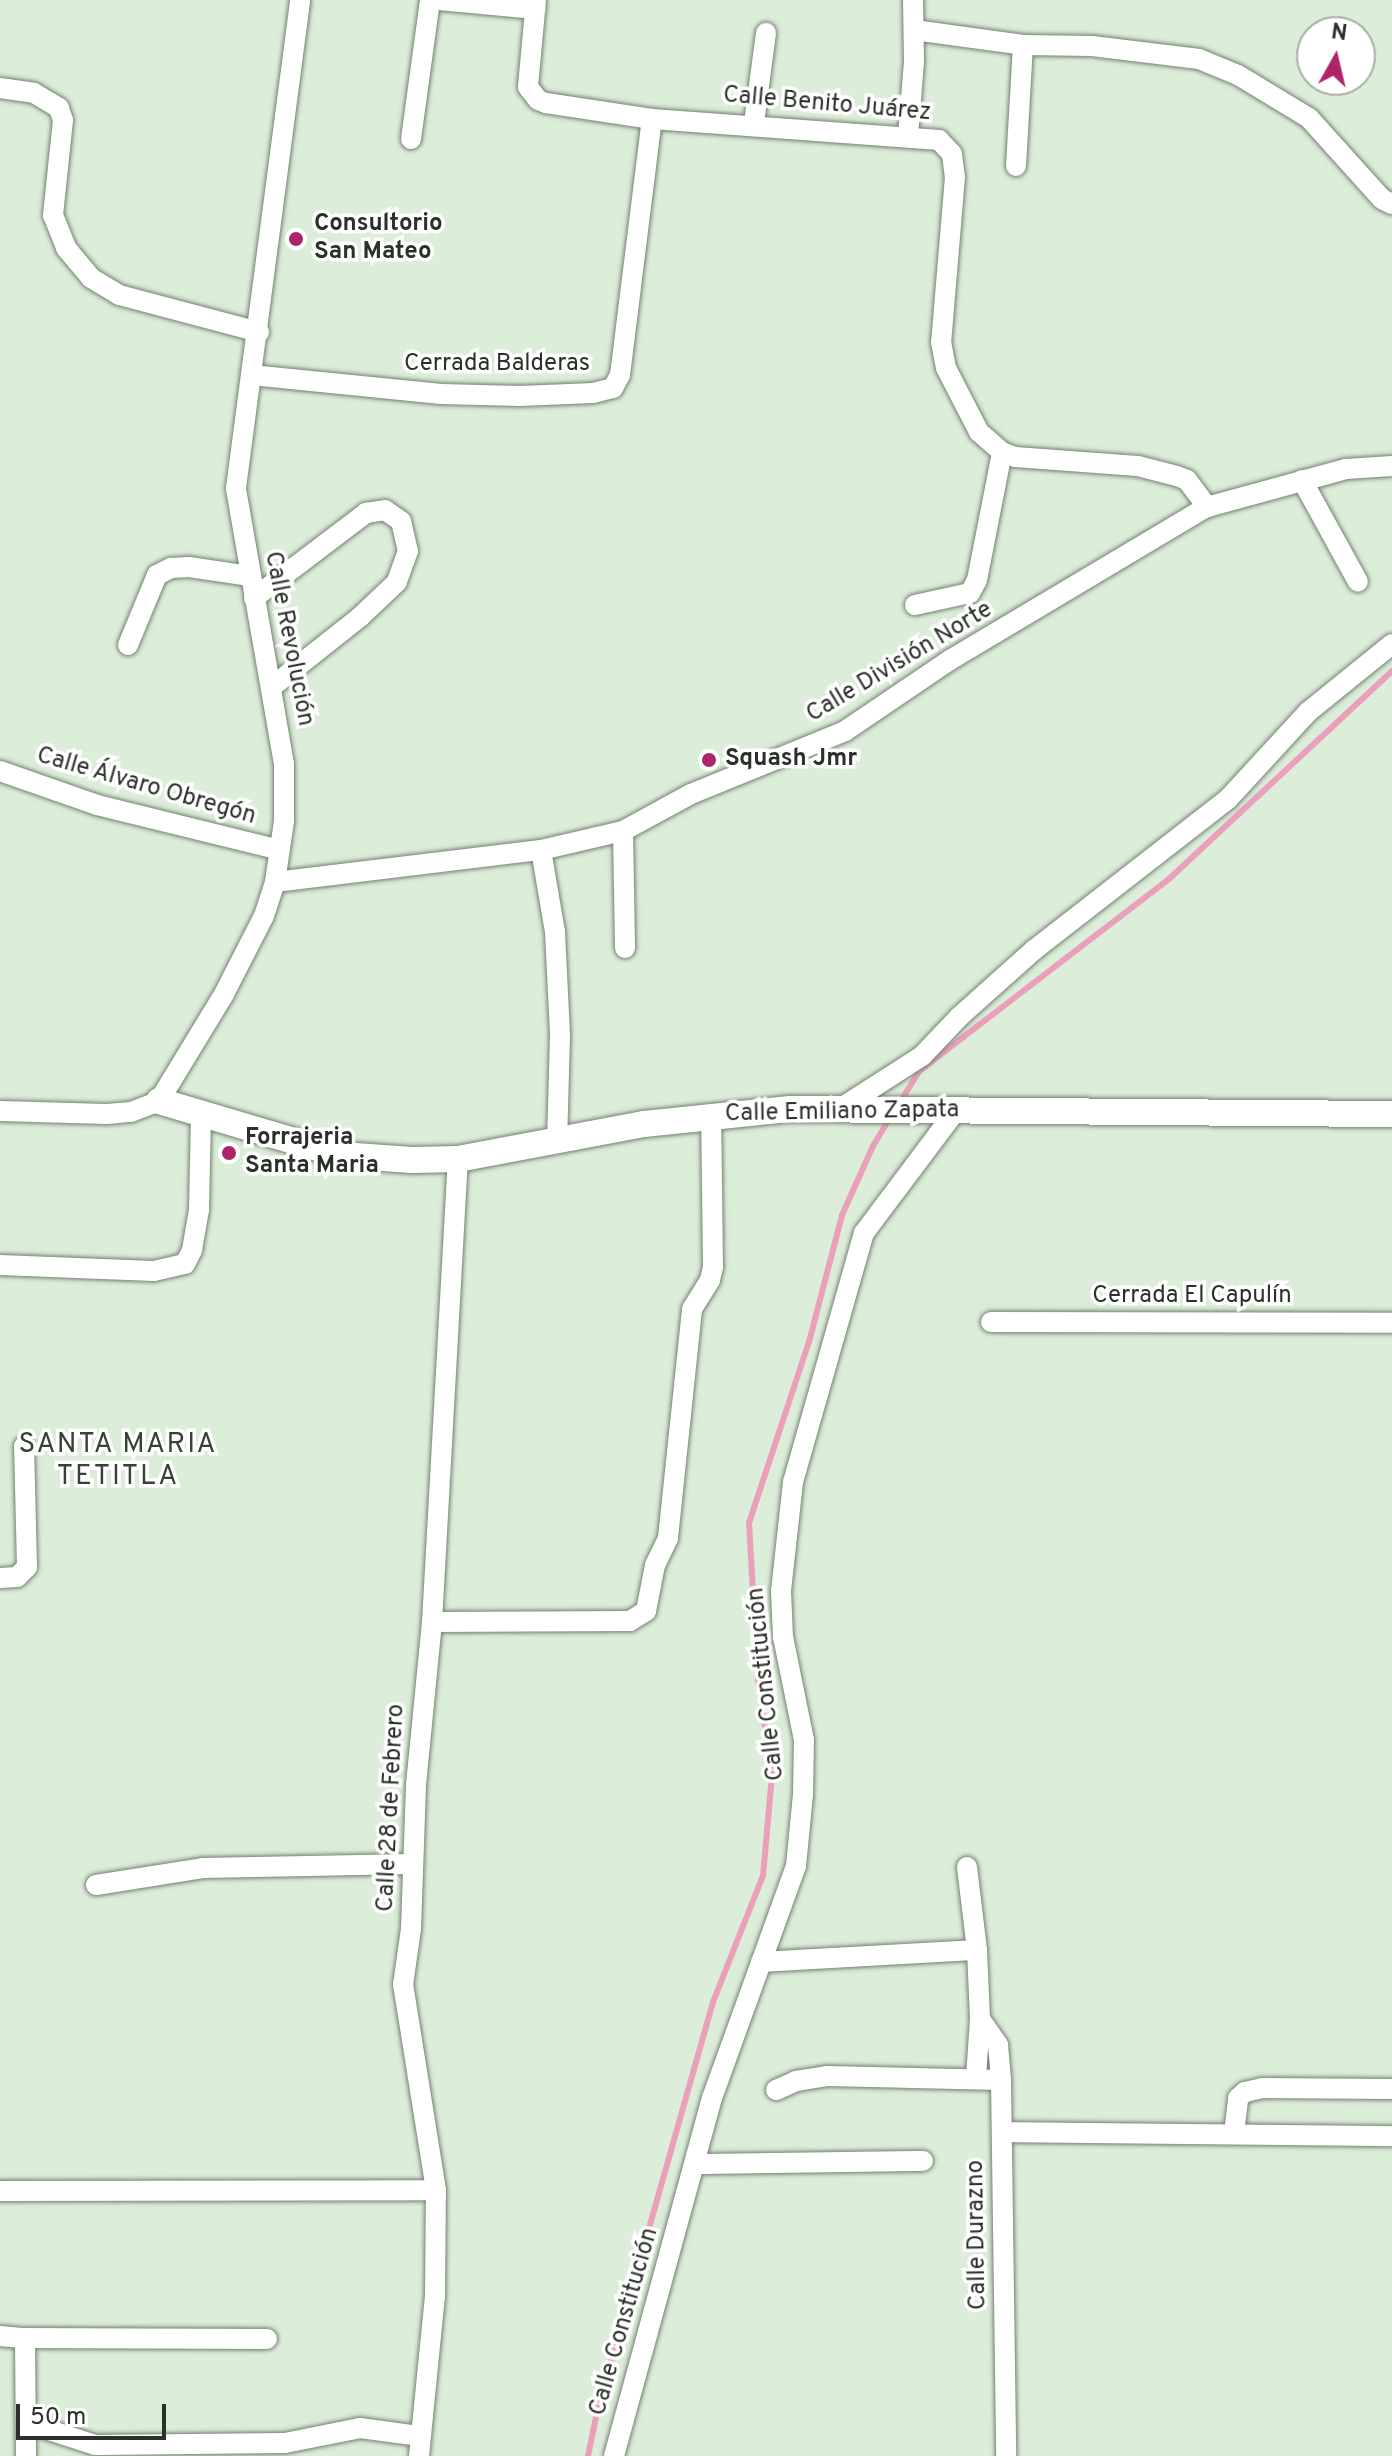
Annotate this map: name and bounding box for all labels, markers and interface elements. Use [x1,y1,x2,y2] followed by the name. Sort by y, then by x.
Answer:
[1296,16,1376,96] north arrow
[1329,19,1349,48] text: N
[722,82,932,128] street label: Calle Benito Juárez
[314,211,443,267] place label: Consultorio San Mateo
[285,228,307,250] marker: Consultorio San Mateo
[404,351,590,379] street label: Cerrada Balderas
[257,549,319,729] street label: Calle Revolución
[802,596,998,730] street label: Calle División Norte
[33,742,259,832] street label: Calle Álvaro Obregón
[725,746,857,774] place label: Squash Jmr
[700,751,718,769] marker: Squash Jmr
[725,1097,959,1129] street label: Calle Emiliano Zapata
[245,1125,379,1181] place label: Forrajeria Santa Maria
[220,1144,238,1162] marker: Forrajeria Santa Maria
[1092,1283,1292,1311] street label: Cerrada El Capulín
[18,1428,218,1494] district label: SANTA MARIA TETITLA
[743,1586,791,1782] street label: Calle Constitución
[372,1703,412,1913] street label: Calle 28 de Febrero
[962,2160,994,2310] street label: Calle Durazno
[584,2225,666,2419] street label: Calle Constitución
[20,2388,170,2438] scale bar
[30,2403,86,2433] text: 50 m

